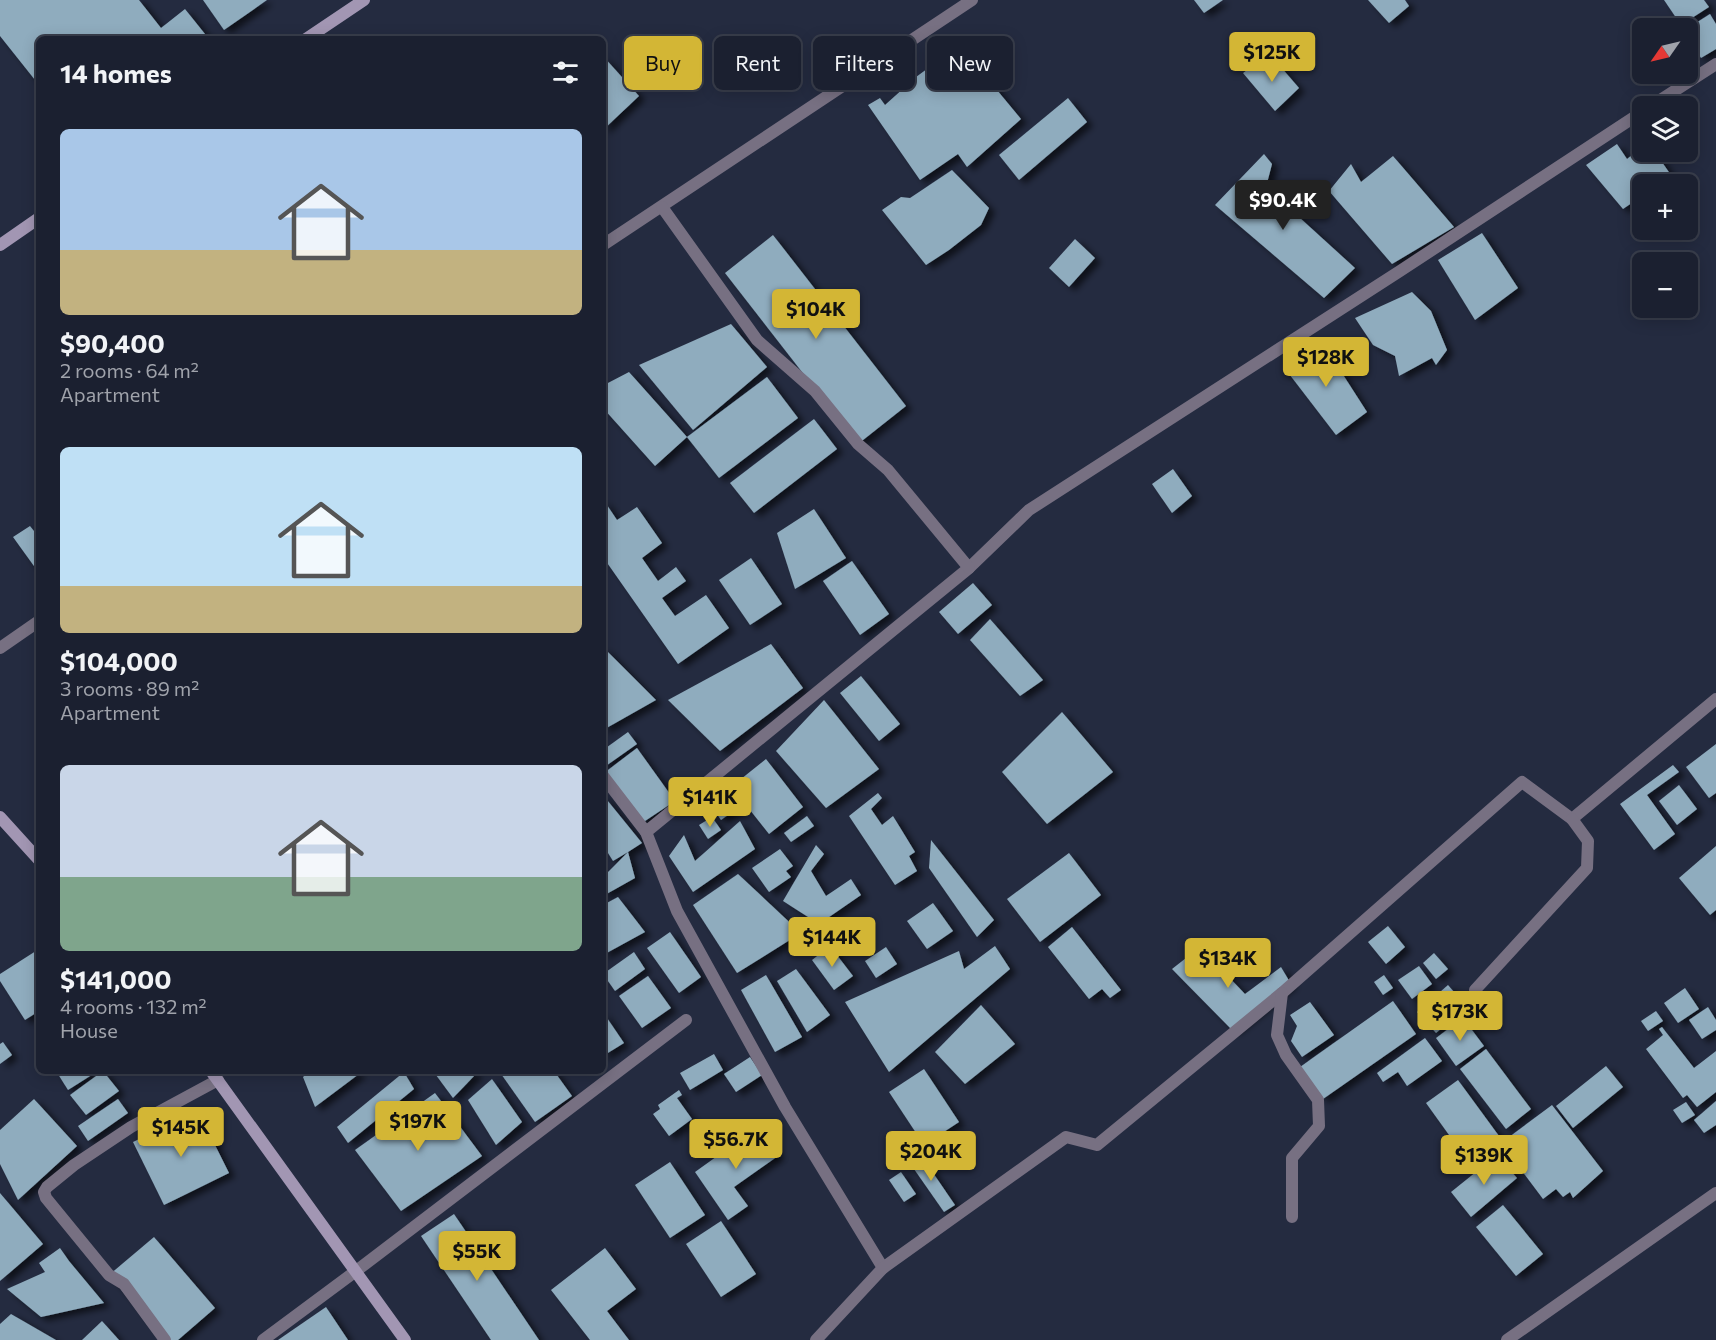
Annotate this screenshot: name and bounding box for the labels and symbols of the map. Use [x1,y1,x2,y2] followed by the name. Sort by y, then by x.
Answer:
[1632,18,1698,84] north arrow
[1230,32,1314,83] pin: $125K
[1234,180,1332,231] pin: $90.4K
[774,289,858,340] pin: $104K
[1284,337,1368,388] pin: $128K
[668,777,752,828] pin: $141K
[790,917,874,968] pin: $144K
[1186,938,1270,989] pin: $134K
[1418,991,1502,1042] pin: $173K
[376,1101,460,1152] pin: $197K
[139,1107,223,1158] pin: $145K
[687,1119,785,1170] pin: $56.7K
[889,1131,973,1182] pin: $204K
[1442,1135,1526,1186] pin: $139K
[441,1231,513,1282] pin: $55K

